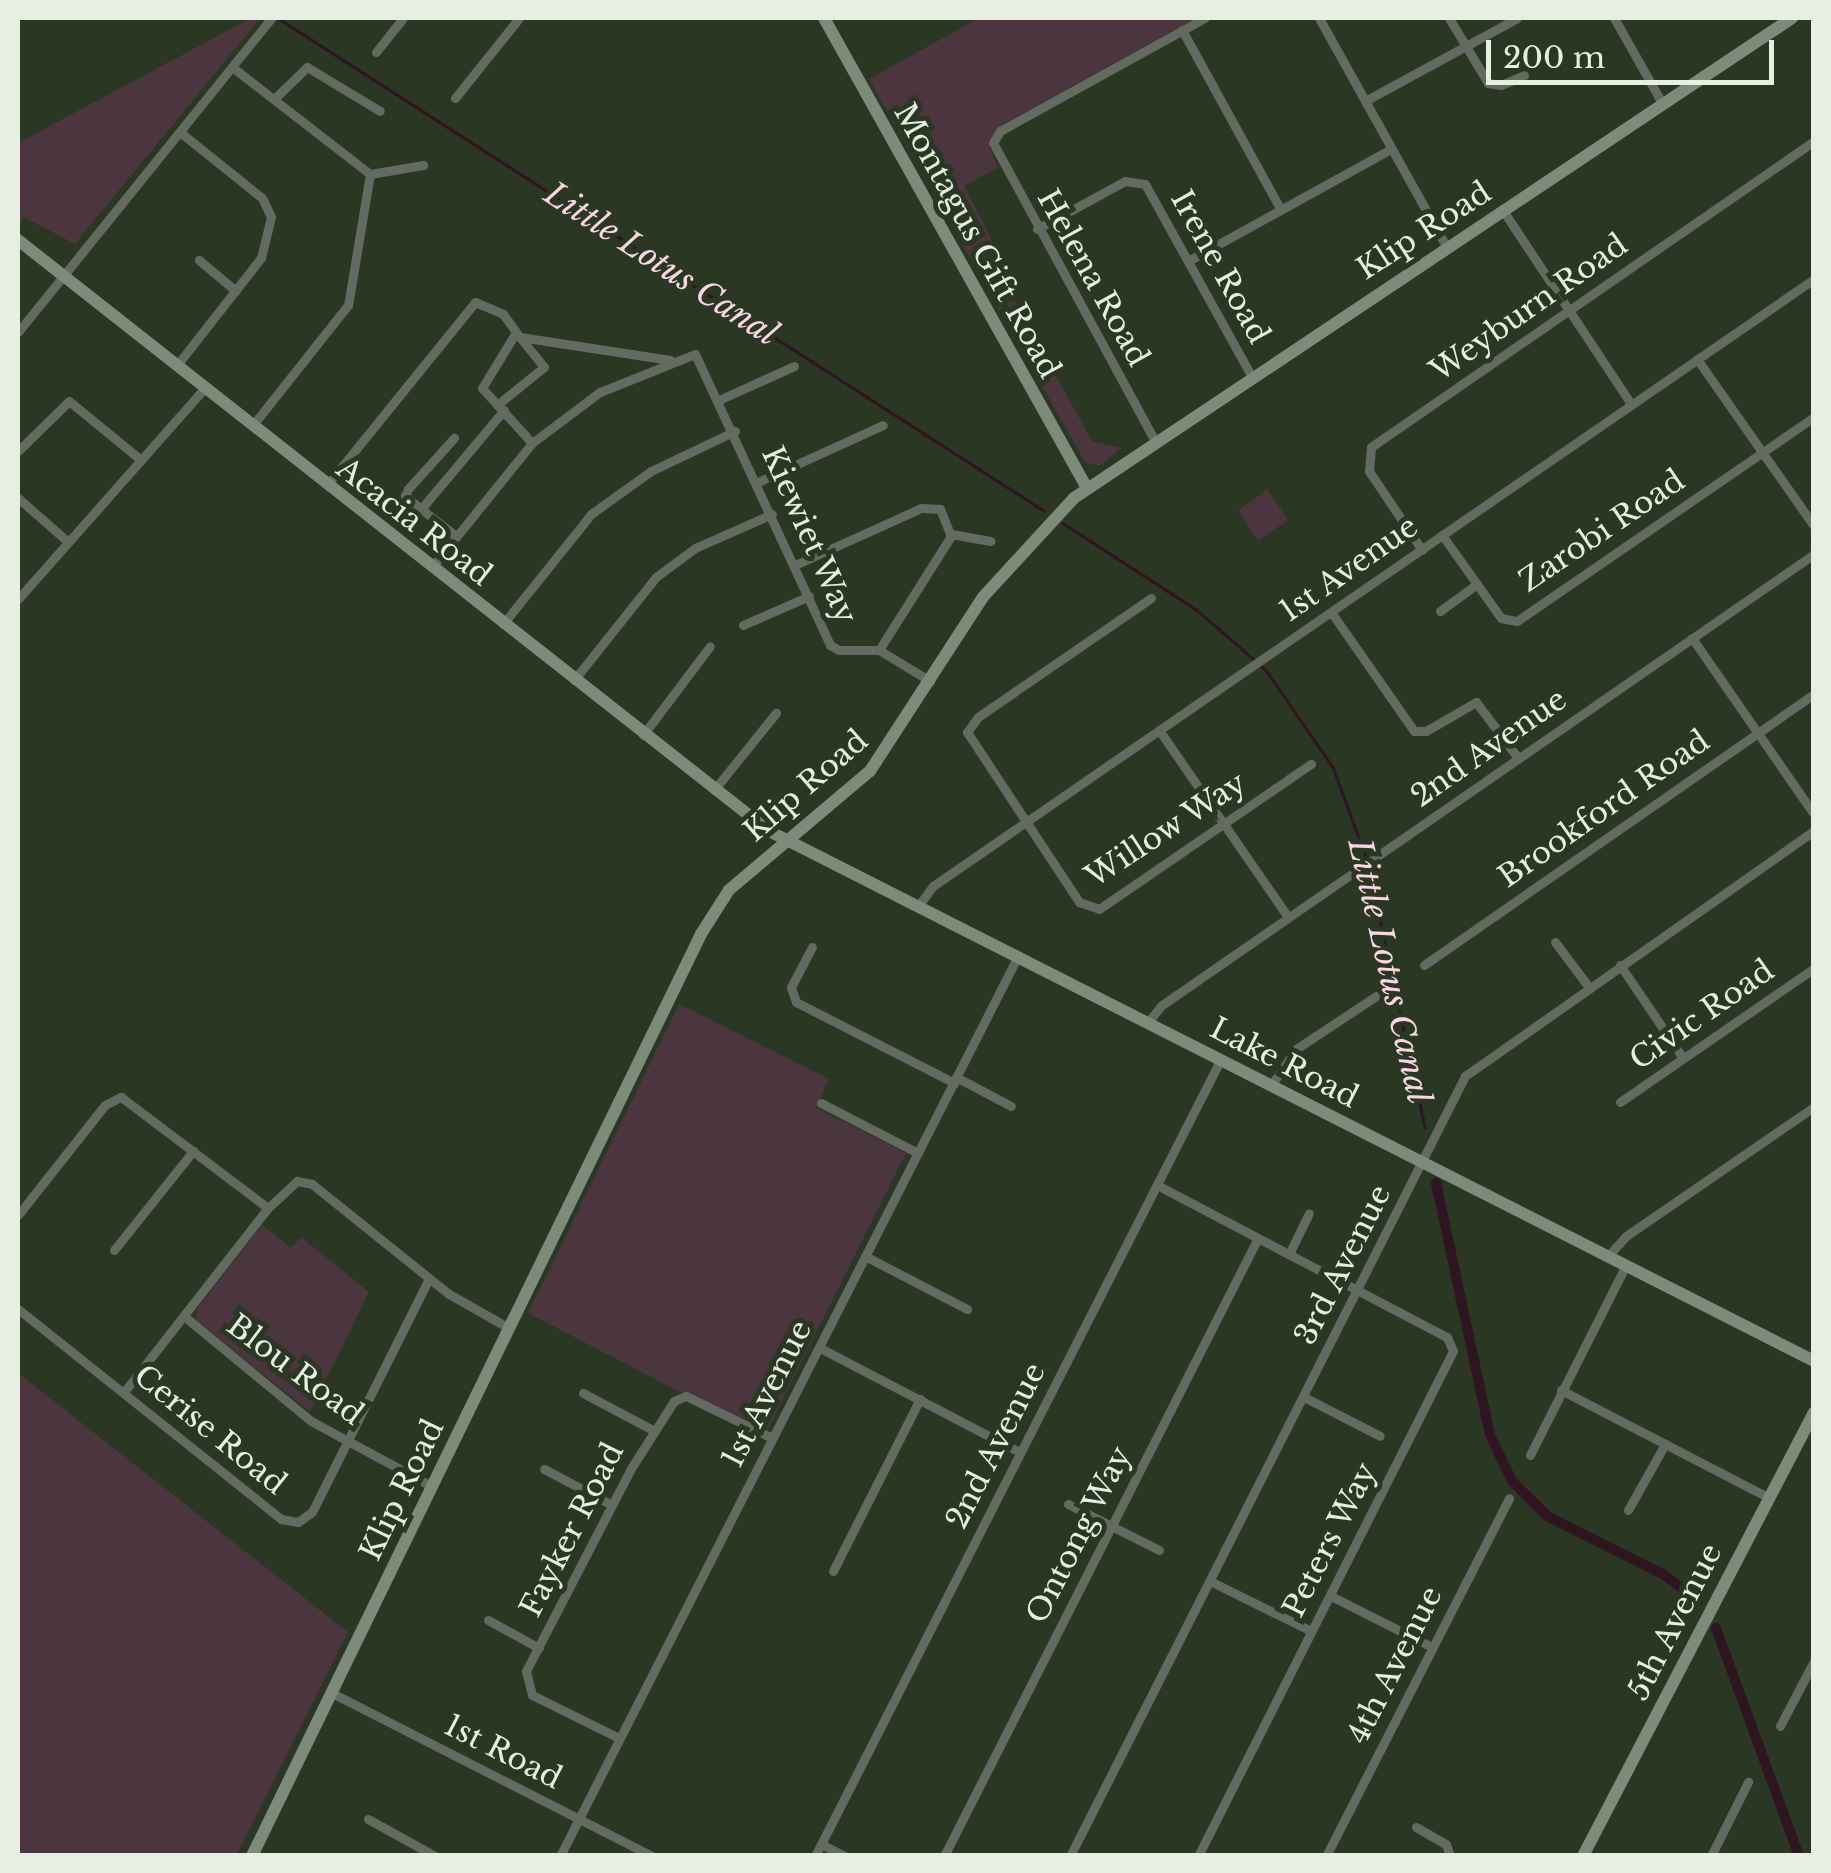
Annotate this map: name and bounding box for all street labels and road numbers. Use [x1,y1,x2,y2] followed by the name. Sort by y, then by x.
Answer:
[886,97,1068,385] street label: Montagus Gift Road
[1350,174,1498,288] street label: Klip Road
[1030,183,1156,373] street label: Helena Road
[1163,184,1277,350] street label: Irene Road
[1424,227,1634,389] street label: Weyburn Road
[754,440,864,630] street label: Kiewiet Way
[329,450,499,594] street label: Acacia Road
[1513,463,1691,599] street label: Zarobi Road
[1273,508,1425,630] street label: 1st Avenue
[1404,681,1574,815] street label: 2nd Avenue
[737,723,875,849] street label: Klip Road
[1492,723,1716,895] street label: Brookford Road
[1078,764,1254,896] street label: Willow Way
[1623,952,1781,1078] street label: Civic Road
[1204,1010,1364,1116] street label: Lake Road
[1287,1179,1399,1351] street label: 3rd Avenue
[220,1307,370,1433] street label: Blou Road
[714,1314,820,1474] street label: 1st Avenue
[939,1357,1053,1535] street label: 2nd Avenue
[127,1358,293,1502] street label: Cerise Road
[352,1414,452,1566] street label: Klip Road
[513,1437,631,1623] street label: Fayker Road
[1019,1440,1139,1630] street label: Ontong Way
[1275,1456,1385,1624] street label: Peters Way
[1620,1537,1730,1707] street label: 5th Avenue
[1340,1580,1450,1750] street label: 4th Avenue
[438,1707,568,1797] street label: 1st Road

